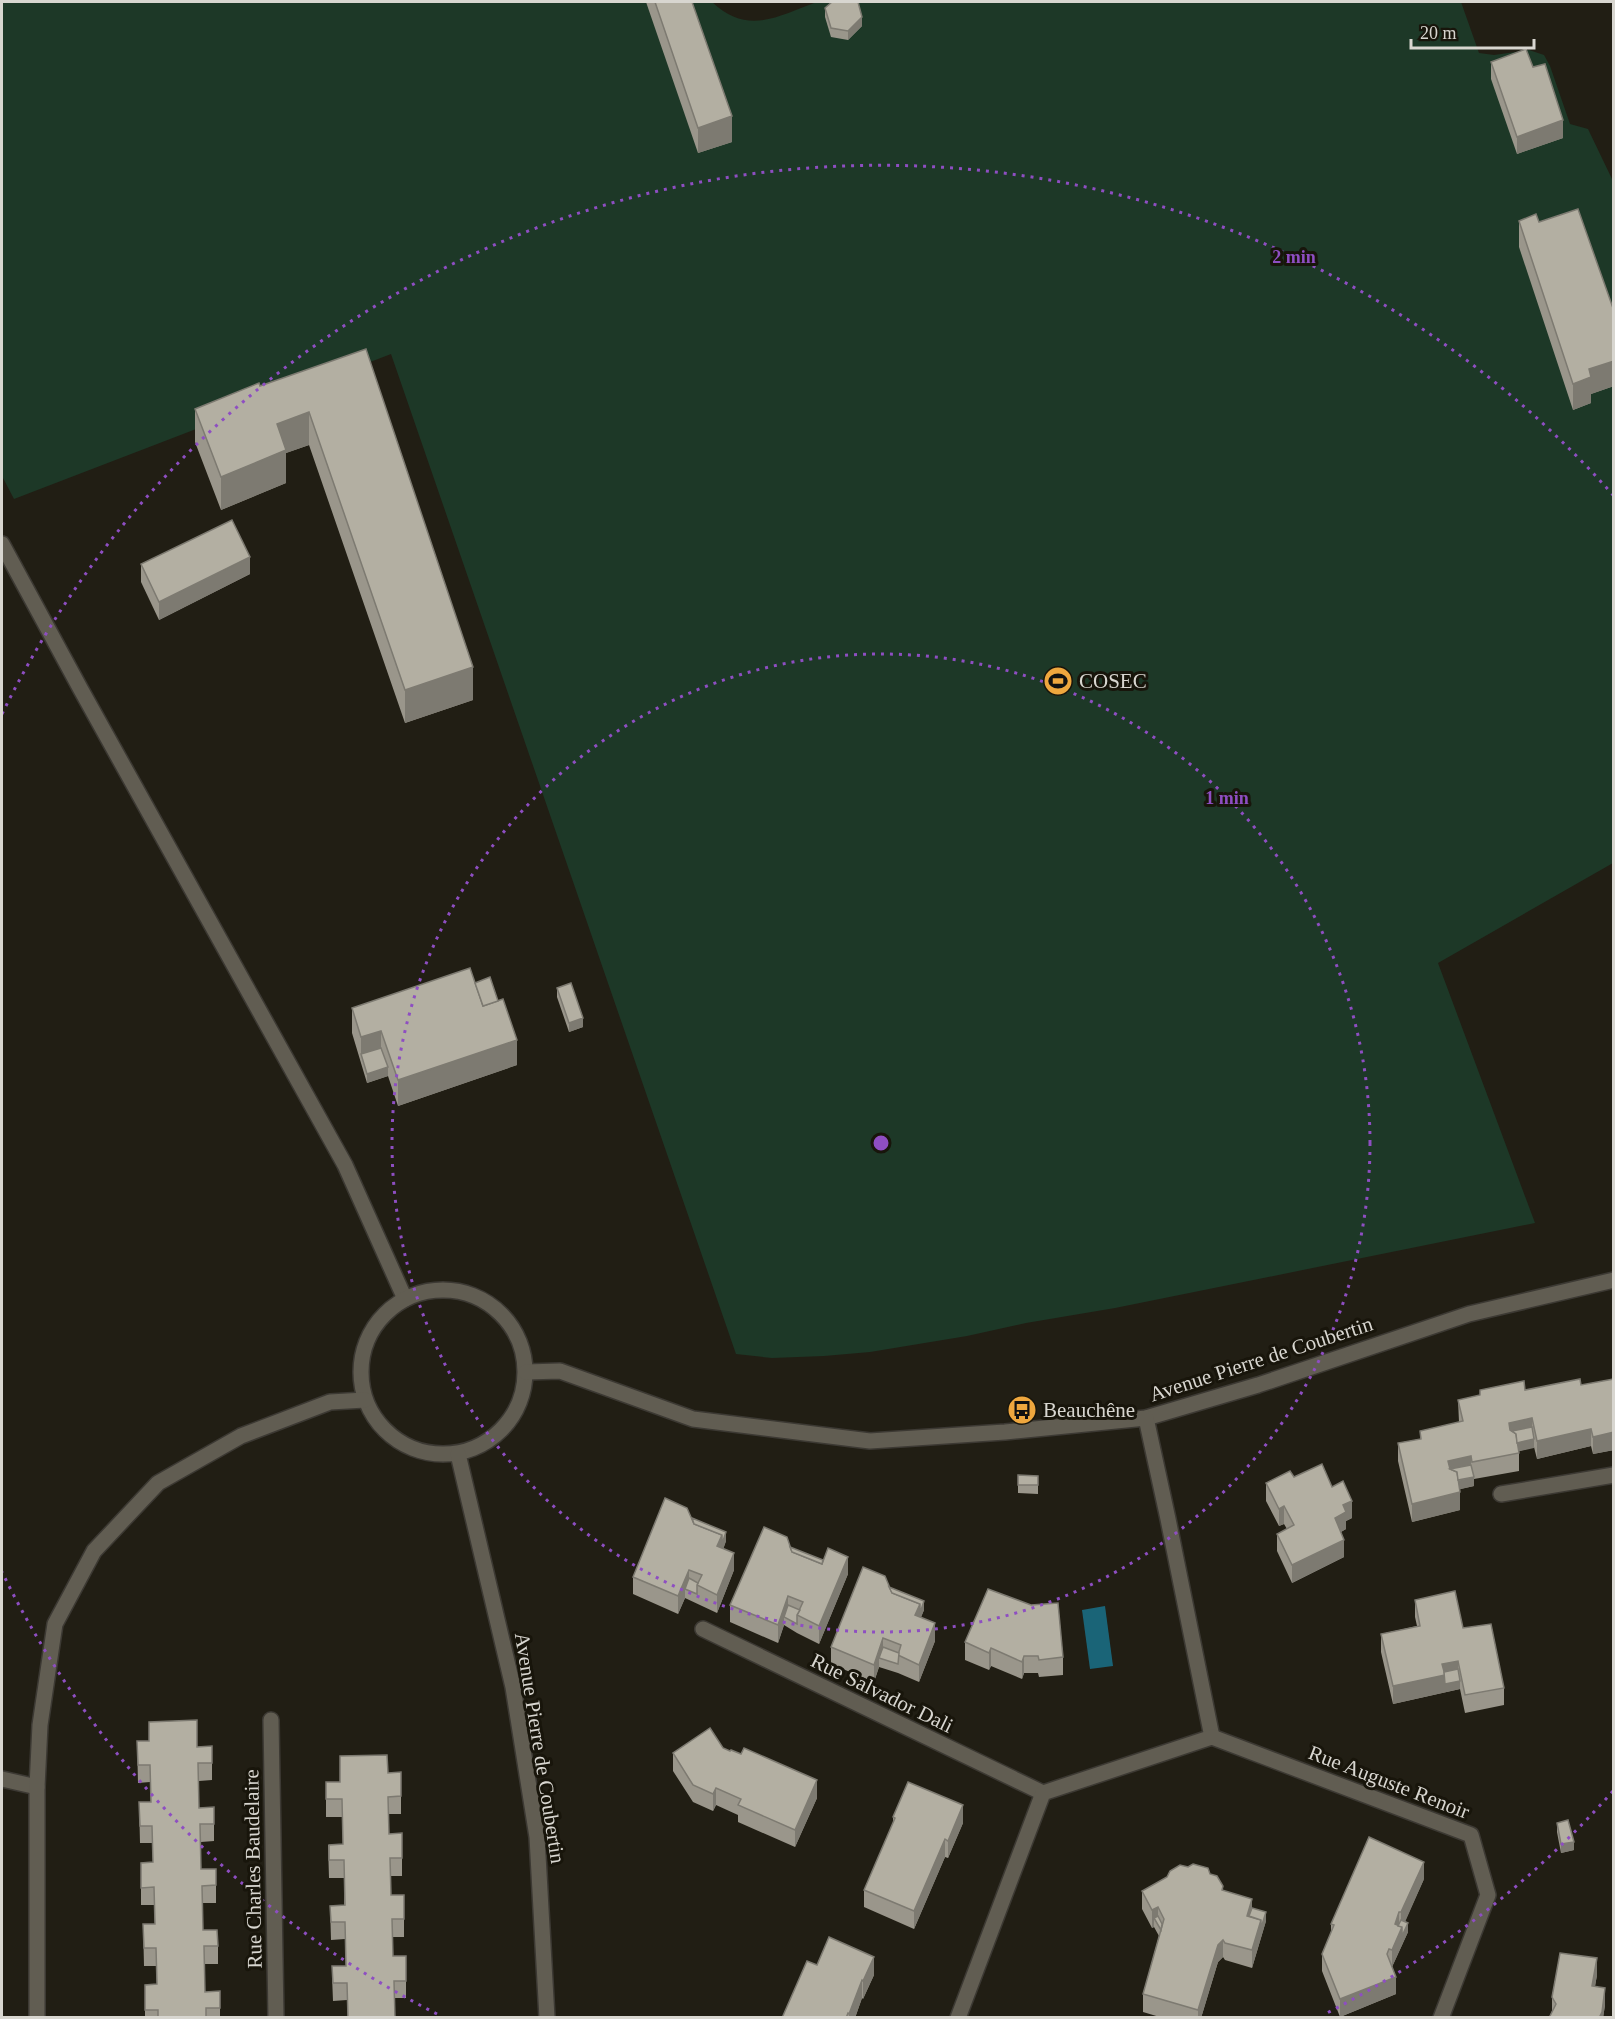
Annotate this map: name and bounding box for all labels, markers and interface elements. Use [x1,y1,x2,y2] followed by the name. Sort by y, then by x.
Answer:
[1411,12,1534,50] scale bar
[1420,23,1457,43] text: 20 m
[1272,247,1316,267] text: 2 min
[1042,665,1074,697] sports icon: COSEC
[1079,669,1147,693] place label: COSEC
[1205,788,1249,808] text: 1 min
[871,1133,891,1153] centre of rings
[1146,1311,1376,1406] street label: Avenue Pierre de Coubertin
[1006,1394,1038,1426] bus stop icon: Beauchêne
[1043,1398,1135,1422] place label: Beauchêne
[510,1631,570,1866] street label: Avenue Pierre de Coubertin
[807,1648,957,1738] street label: Rue Salvador Dali
[1305,1740,1473,1824] street label: Rue Auguste Renoir
[239,1769,267,1969] street label: Rue Charles Baudelaire

